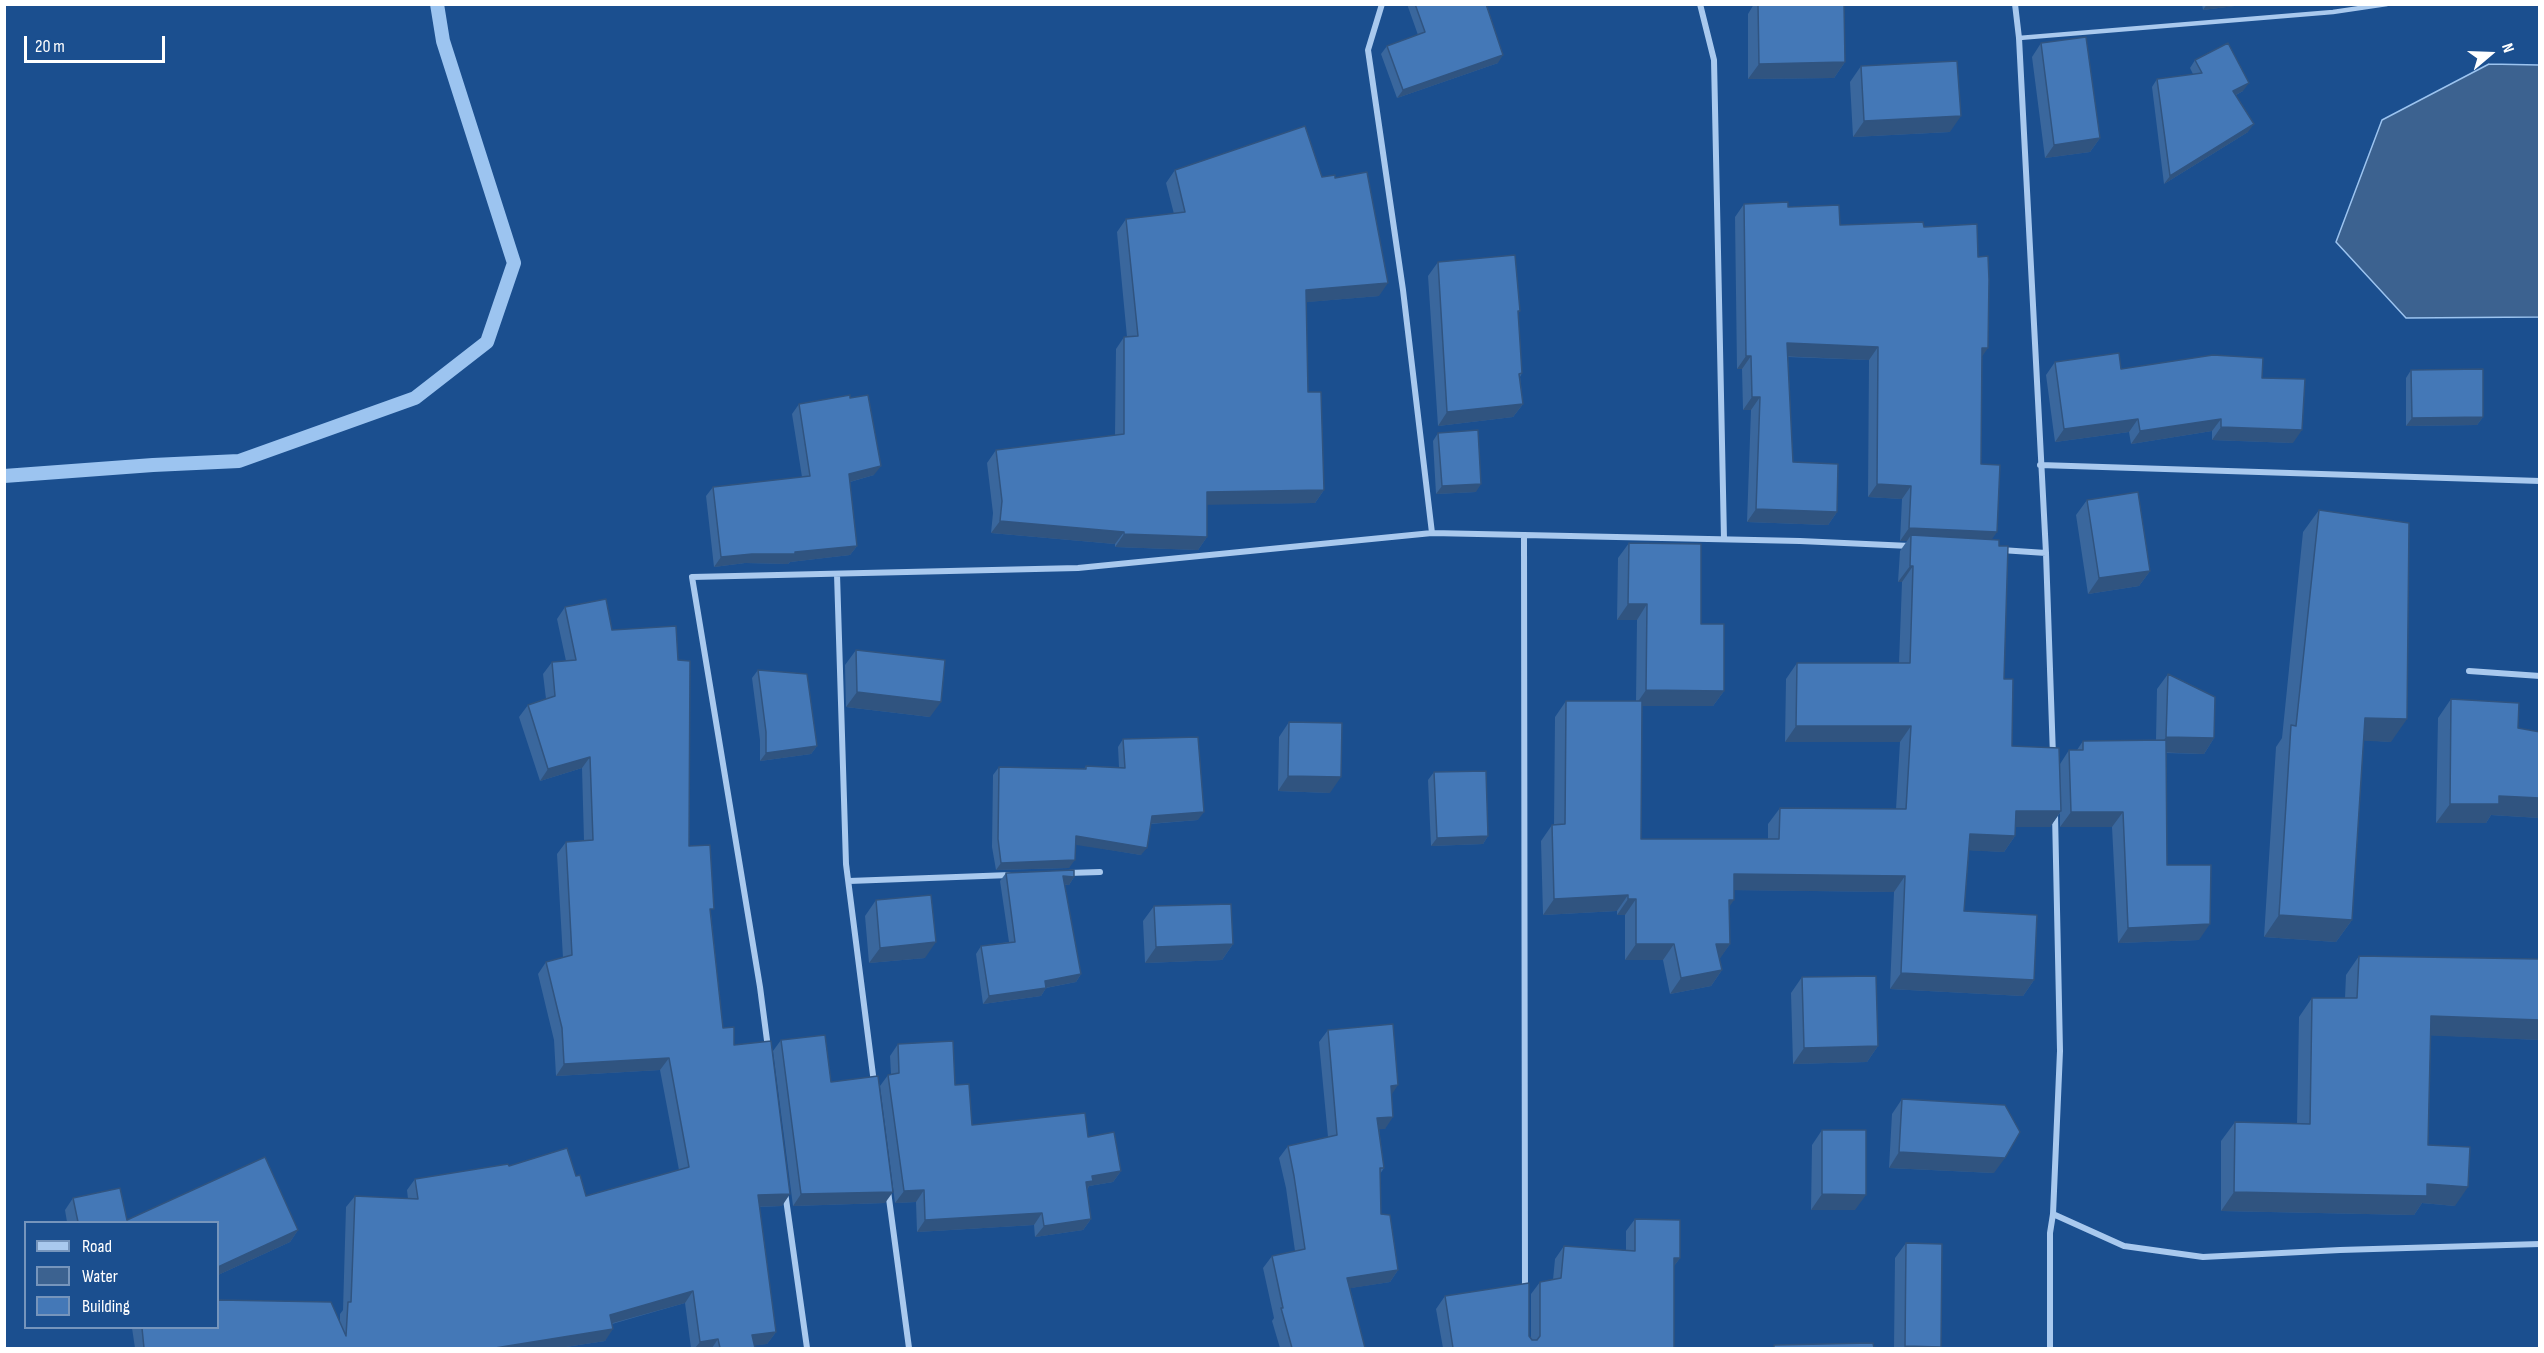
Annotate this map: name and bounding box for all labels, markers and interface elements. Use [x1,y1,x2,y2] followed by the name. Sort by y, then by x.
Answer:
[27,24,168,62] scale bar
[2460,24,2520,84] north arrow
[35,36,65,57] text: 20 m
[2497,41,2518,55] text: N
[24,1221,219,1329] legend
[82,1236,112,1257] text: Road
[82,1266,118,1287] text: Water
[82,1296,130,1317] text: Building

